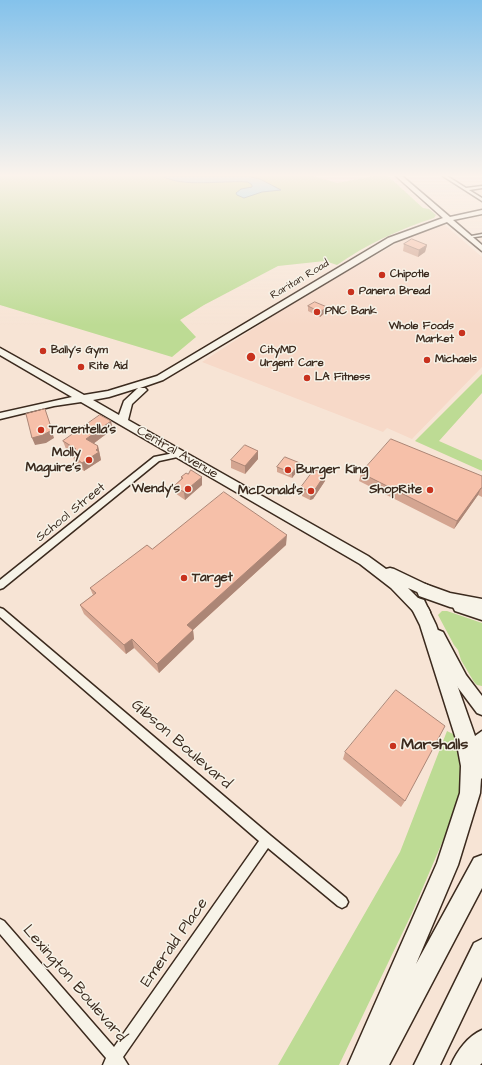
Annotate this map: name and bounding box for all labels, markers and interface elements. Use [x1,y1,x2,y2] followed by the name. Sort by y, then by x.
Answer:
[268,257,332,303] street label: Raritan Road
[390,268,429,282] place label: Chipotle
[377,270,387,280] marker: Chipotle
[359,285,430,299] place label: Panera Bread
[346,287,356,297] marker: Panera Bread
[325,305,377,319] place label: PNC Bank
[312,307,322,317] marker: PNC Bank
[389,320,454,346] place label: Whole Foods Market
[457,328,467,338] marker: Whole Foods Market
[51,344,108,358] place label: Bally's Gym
[260,344,324,370] place label: CityMD Urgent Care
[38,346,48,356] marker: Bally's Gym
[245,351,257,363] marker: CityMD Urgent Care
[435,353,477,367] place label: Michaels
[422,355,432,365] marker: Michaels
[89,360,128,374] place label: Rite Aid
[76,362,86,372] marker: Rite Aid
[315,371,370,385] place label: LA Fitness
[302,373,312,383] marker: LA Fitness
[49,422,116,438] place label: Tarentella's
[134,423,220,483] street label: Central Avenue
[36,425,46,435] marker: Tarentella's
[26,445,81,476] place label: Molly Maguire's
[84,455,94,465] marker: Molly Maguire's
[296,462,368,478] place label: Burger King
[283,465,293,475] marker: Burger King
[33,480,109,546] street label: School Street
[132,481,180,497] place label: Wendy's
[369,482,422,498] place label: ShopRite
[238,483,303,499] place label: McDonald's
[183,484,193,494] marker: Wendy's
[425,485,435,495] marker: ShopRite
[306,486,316,496] marker: McDonald's
[192,570,233,586] place label: Target
[179,573,189,583] marker: Target
[127,696,235,794] street label: Gibson Boulevard
[401,736,468,756] place label: Marshalls
[388,741,398,751] marker: Marshalls
[137,895,213,991] street label: Emerald Place
[18,921,130,1047] street label: Lexington Boulevard

